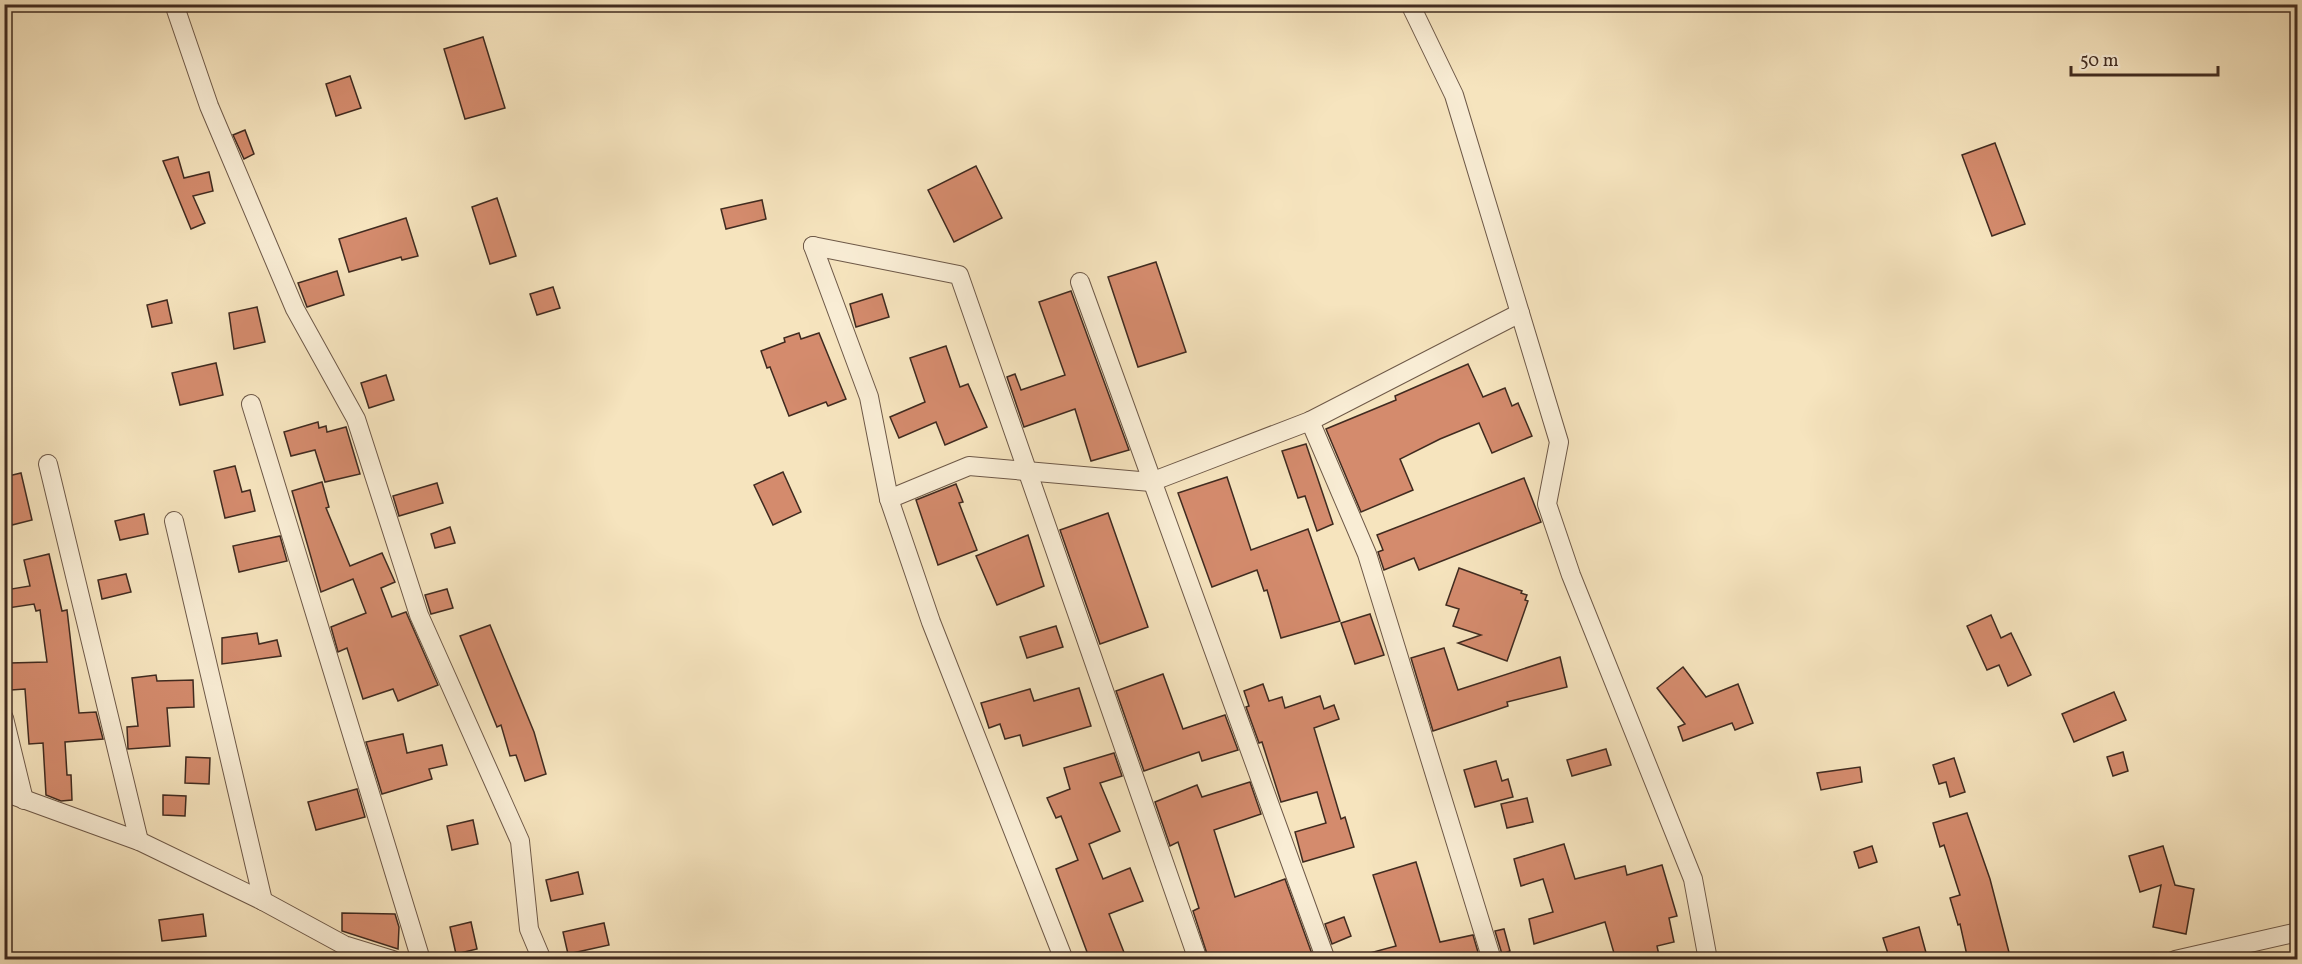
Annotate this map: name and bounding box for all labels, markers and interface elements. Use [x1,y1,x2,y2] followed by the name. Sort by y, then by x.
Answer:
[2071,39,2218,77] scale bar
[2080,49,2119,74] text: 50 m

